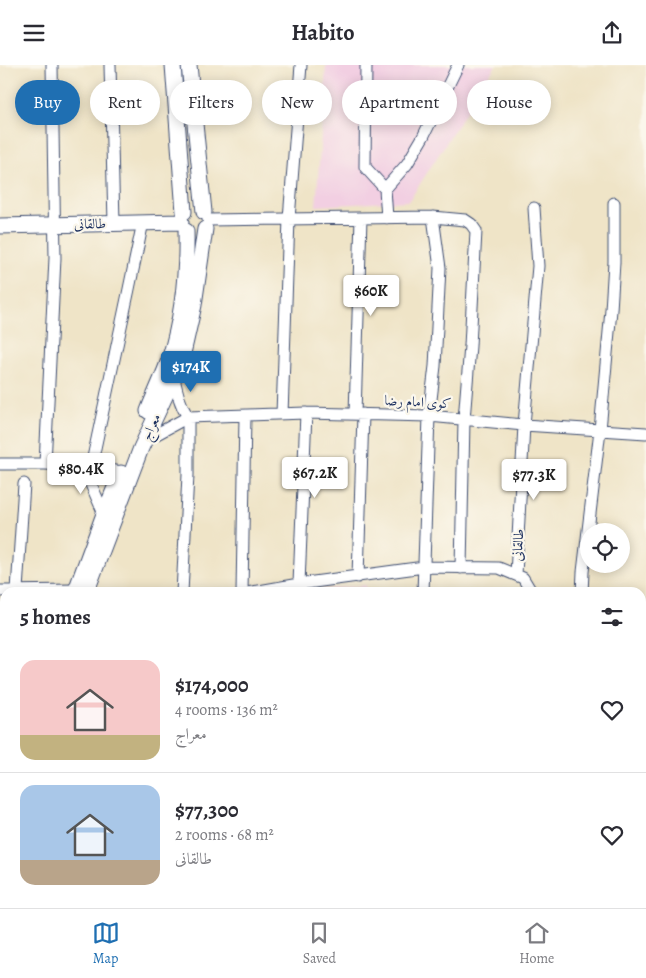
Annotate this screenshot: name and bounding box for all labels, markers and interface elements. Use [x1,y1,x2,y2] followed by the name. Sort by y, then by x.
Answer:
[291,18,355,48] text: Habito
[20,19,48,47] icon: menu
[598,19,626,47] icon: share
[15,80,80,125] chip: Buy
[90,80,160,125] chip: Rent
[170,80,252,125] chip: Filters
[262,80,332,125] chip: New
[342,80,457,125] chip: Apartment
[467,80,551,125] chip: House
[74,214,106,234] street label: طالقانی
[341,275,401,317] pin: $60K
[354,280,388,302] text: $60K
[156,351,226,393] pin: $174K
[172,356,210,378] text: $174K
[384,391,452,416] street label: کوی امام رضا
[137,410,168,445] street label: معراج
[40,453,122,495] pin: $80.4K
[274,457,356,499] pin: $67.2K
[58,458,104,480] text: $80.4K
[493,459,575,501] pin: $77.3K
[293,462,337,484] text: $67.2K
[513,464,555,486] text: $77.3K
[580,523,630,573] map controls
[580,523,630,573] button: locate
[508,528,528,562] street label: طالقانی
[20,603,91,631] text: 5 homes
[598,603,626,631] icon: filters
[175,671,248,699] text: $174,000
[60,680,120,740] icon: home
[598,696,626,724] icon: heart
[175,699,278,721] text: 4 rooms · 136 m²
[175,723,207,745] text: معراج
[175,796,239,824] text: $77,300
[60,805,120,865] icon: home
[598,821,626,849] icon: heart
[175,824,274,846] text: 2 rooms · 68 m²
[175,848,212,870] text: طالقانی
[92,919,120,968] tab: Map
[303,919,336,968] tab: Saved
[519,919,554,968] tab: Home

